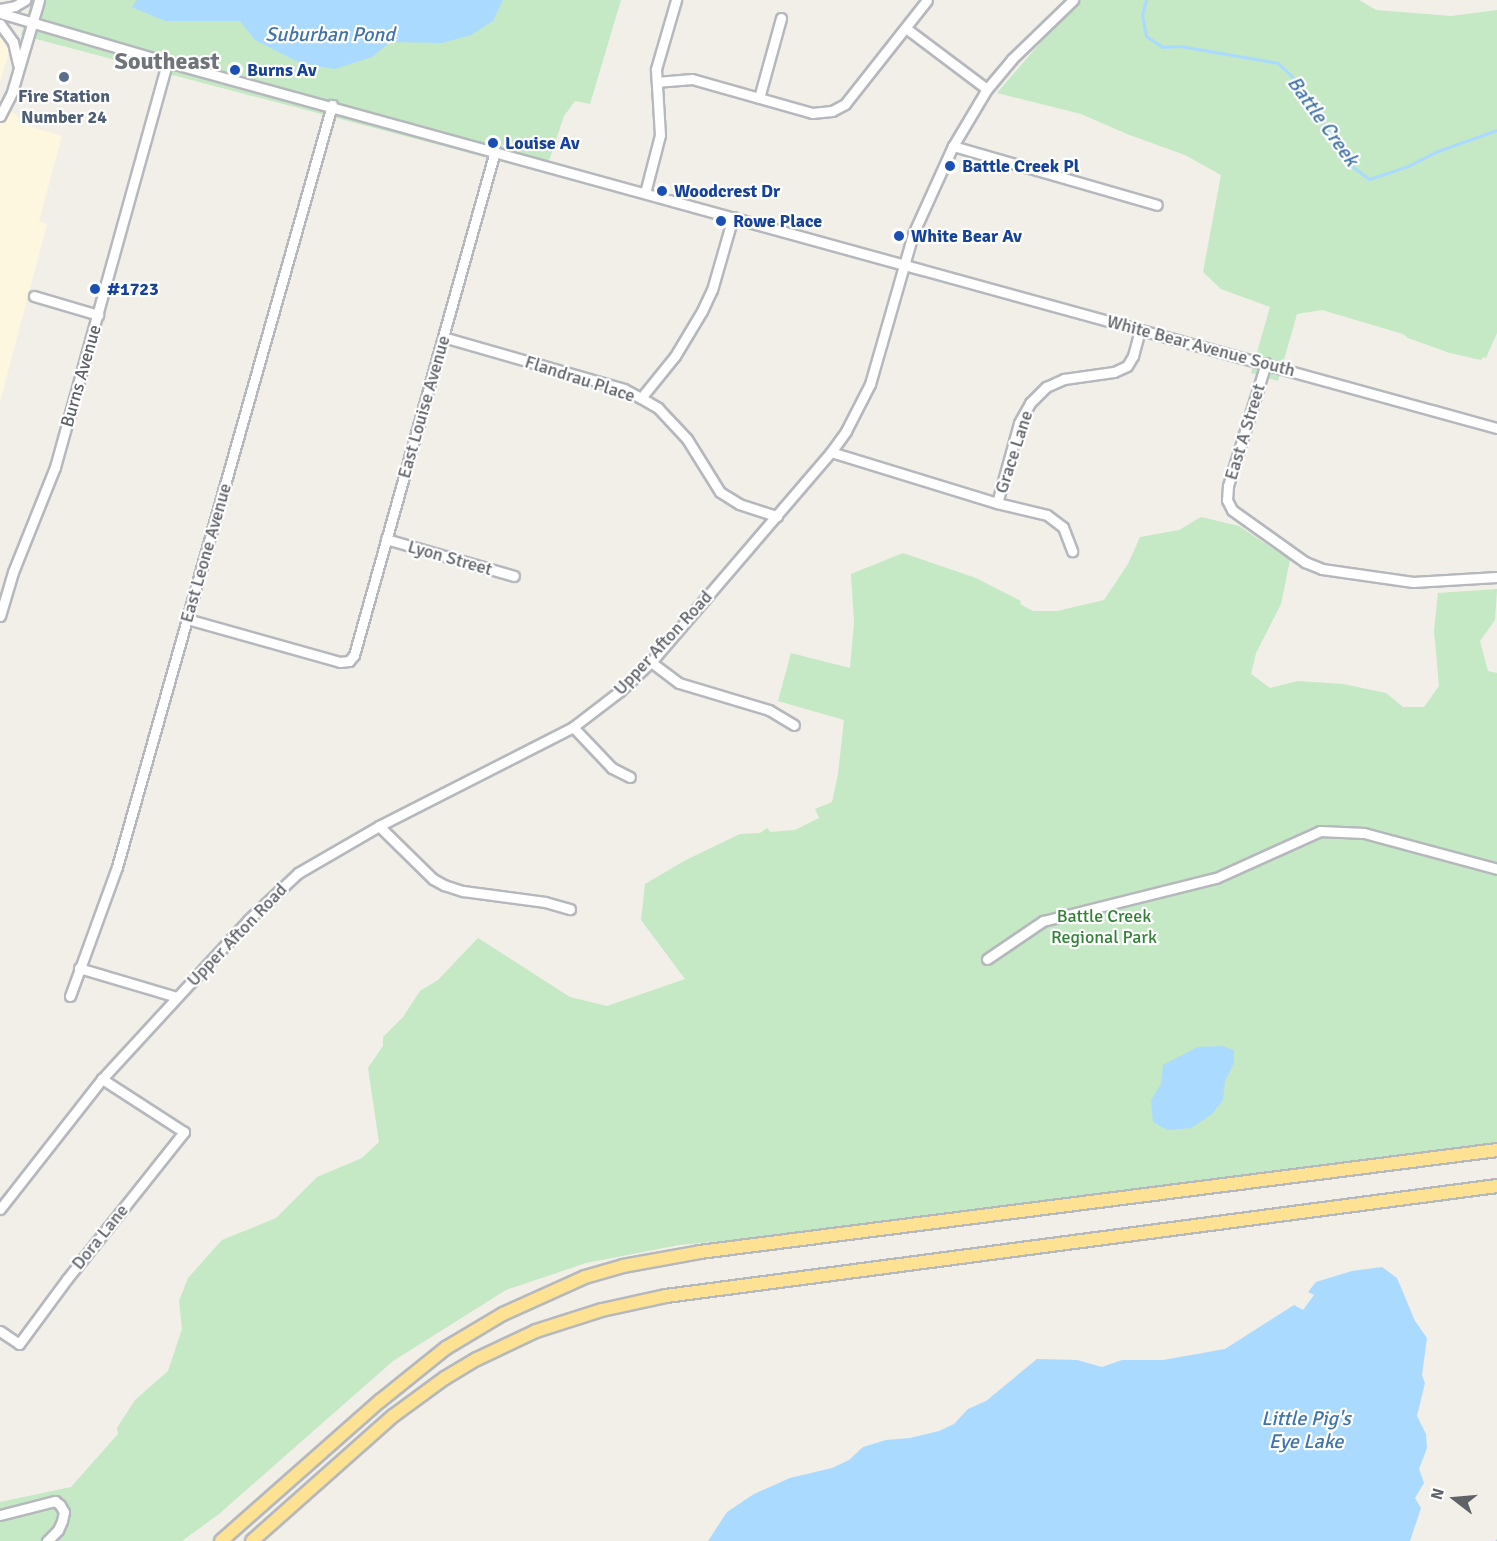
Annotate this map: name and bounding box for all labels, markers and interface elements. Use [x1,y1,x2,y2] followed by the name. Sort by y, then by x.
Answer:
[265,22,395,46] water label: Suburban Pond
[115,48,219,76] district label: Southeast
[247,59,317,81] place label: Burns Av
[228,63,242,77] marker: Burns Av
[57,70,71,84] marker: Fire Station Number 24
[1282,71,1364,171] water label: Battle Creek
[18,86,110,128] place label: Fire Station Number 24
[505,132,580,154] place label: Louise Av
[486,136,500,150] marker: Louise Av
[962,155,1079,177] place label: Battle Creek Pl
[943,159,957,173] marker: Battle Creek Pl
[674,180,780,202] place label: Woodcrest Dr
[655,184,669,198] marker: Woodcrest Dr
[733,210,822,232] place label: Rowe Place
[714,214,728,228] marker: Rowe Place
[911,225,1022,247] place label: White Bear Av
[892,229,906,243] marker: White Bear Av
[107,278,159,300] place label: #1723
[88,282,102,296] marker: #1723
[1104,310,1298,382] street label: White Bear Avenue South
[56,322,106,430] street label: Burns Avenue
[393,333,455,481] street label: East Louise Avenue
[522,351,638,407] street label: Flandrau Place
[1220,381,1270,483] street label: East A Street
[990,408,1038,496] street label: Grace Lane
[176,481,236,625] street label: East Leone Avenue
[405,536,495,580] street label: Lyon Street
[609,586,717,700] street label: Upper Afton Road
[182,879,292,991] street label: Upper Afton Road
[1051,906,1157,948] park label: Battle Creek Regional Park
[67,1200,133,1274] street label: Dora Lane
[1261,1406,1351,1453] water label: Little Pig's Eye Lake
[1425,1469,1485,1529] north arrow
[1427,1486,1449,1502] text: N

